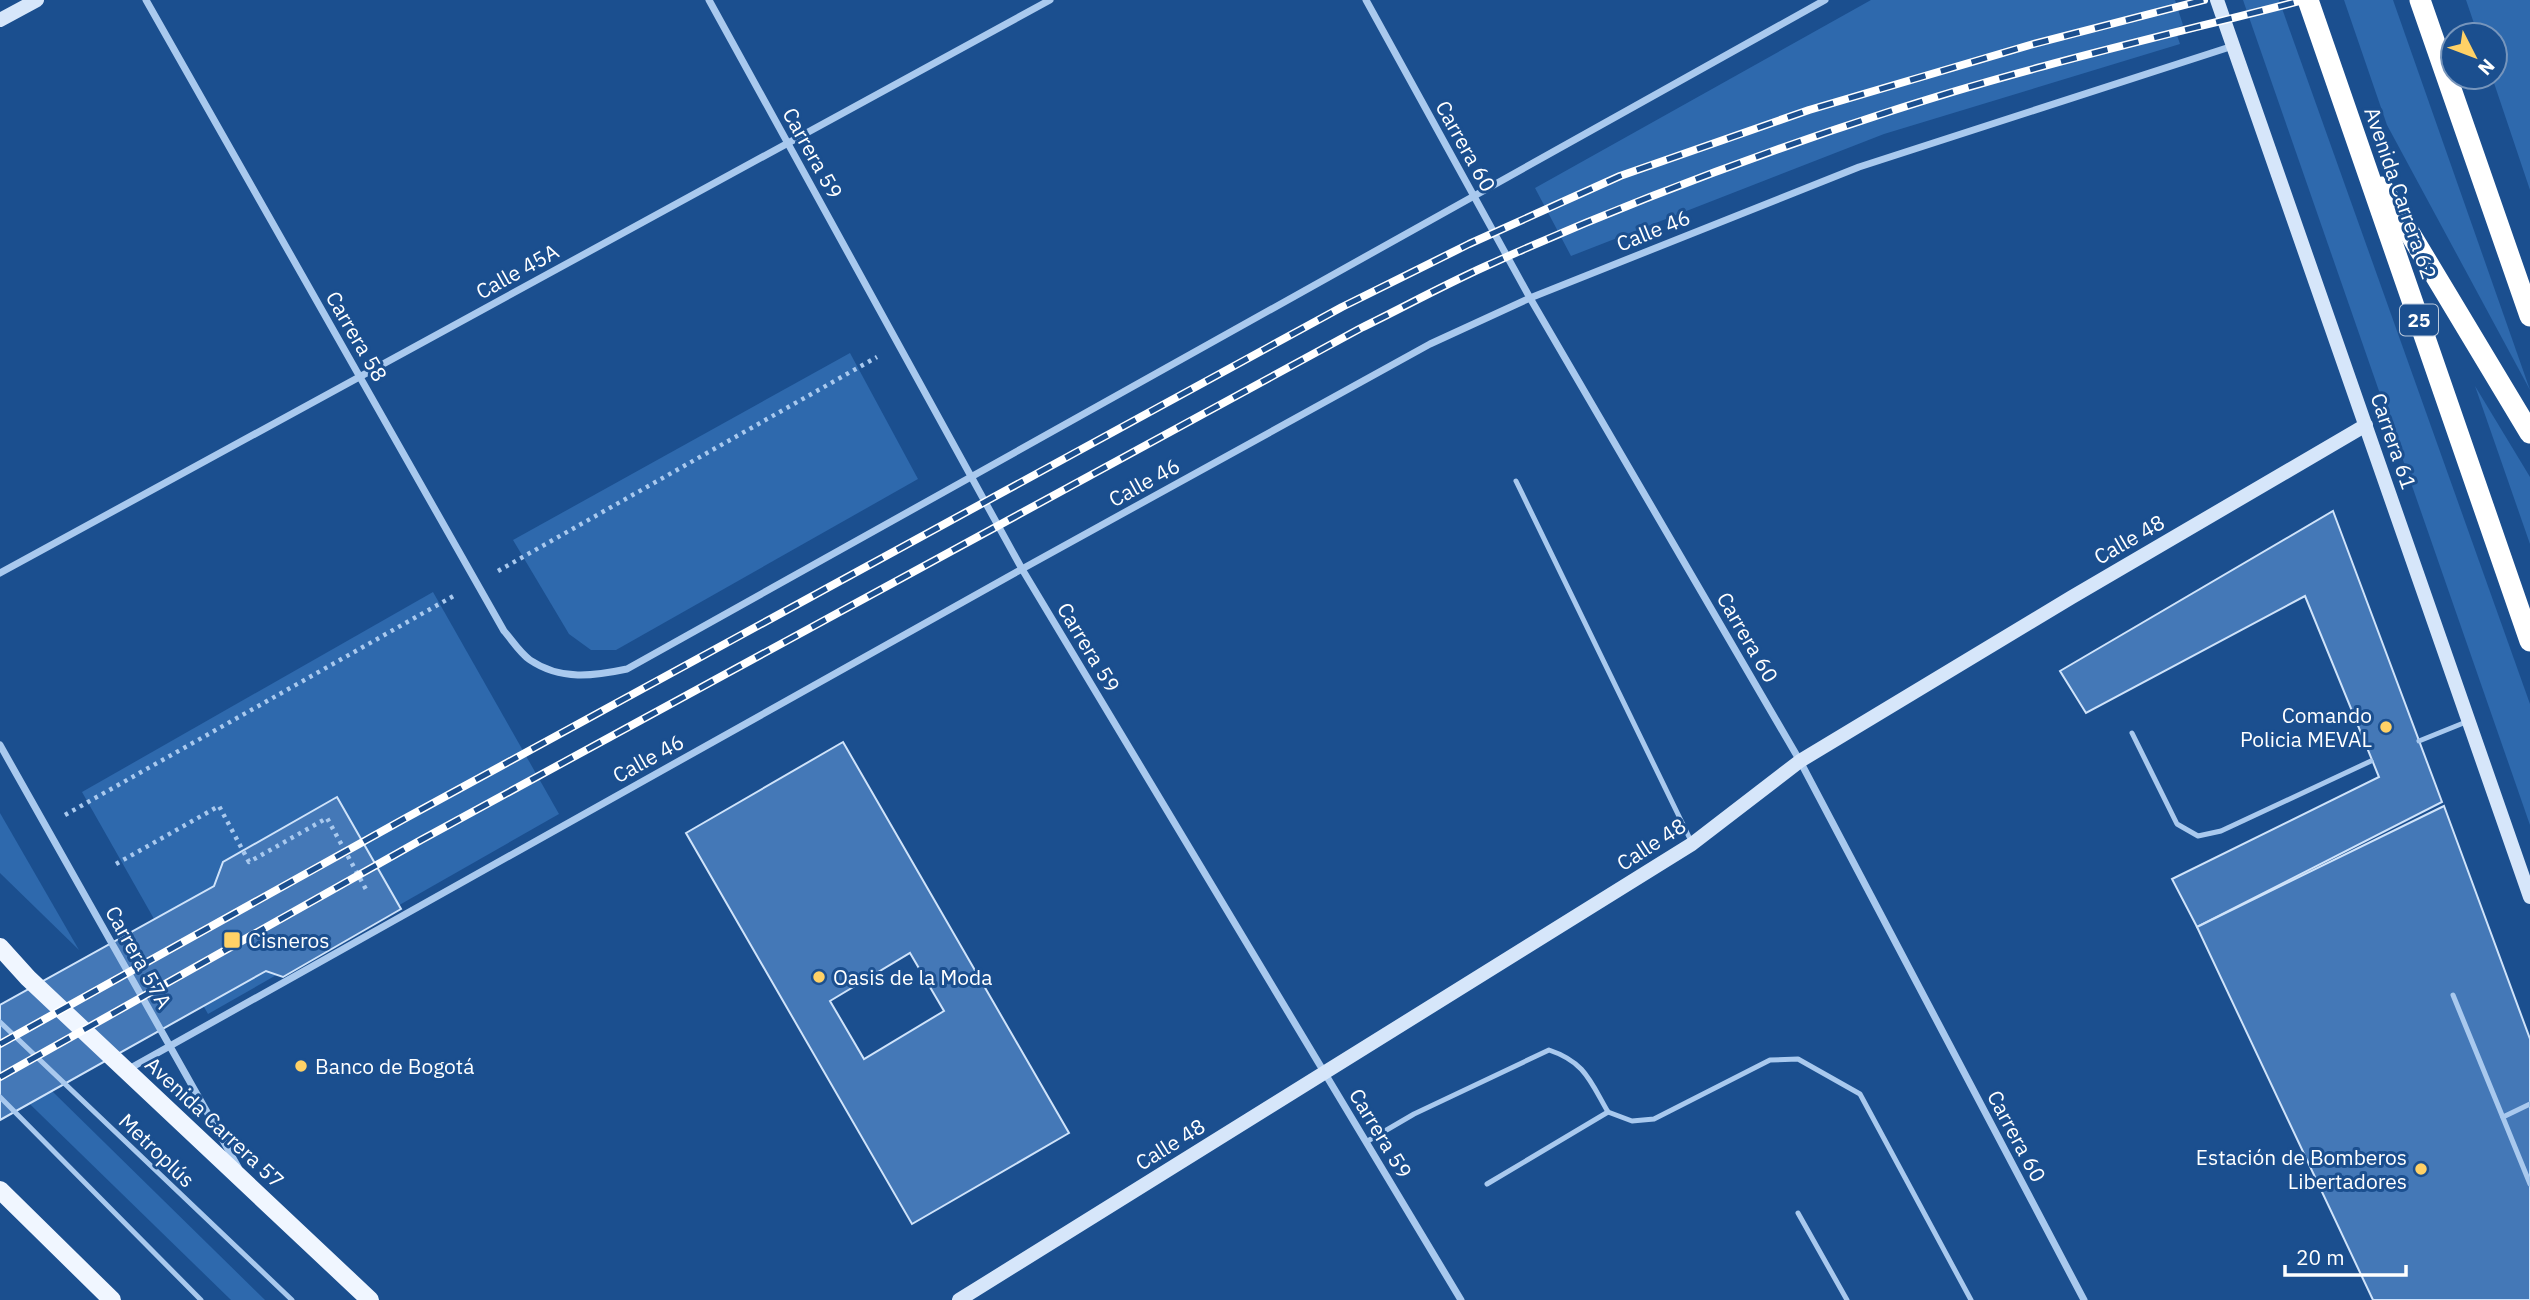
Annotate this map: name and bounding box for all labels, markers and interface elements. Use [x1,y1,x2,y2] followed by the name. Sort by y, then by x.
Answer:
[2439,21,2509,91] north arrow
[2473,54,2500,81] text: N
[1429,95,1503,197] street label: Carrera 60
[776,102,850,204] street label: Carrera 59
[2358,103,2444,283] street label: Avenida Carrera 62
[1612,203,1694,257] street label: Calle 46
[471,237,563,305] street label: Calle 45A
[320,286,394,386] street label: Carrera 58
[2400,304,2438,336] road number: 25
[2364,389,2424,493] street label: Carrera 61
[1103,451,1185,513] street label: Calle 46
[2089,508,2169,570] street label: Calle 48
[1711,587,1785,687] street label: Carrera 60
[1051,597,1127,697] street label: Carrera 59
[2240,701,2372,753] place label: Comando Policia MEVAL
[2378,719,2394,735] marker: Comando Policia MEVAL
[607,727,689,789] street label: Calle 46
[1611,811,1691,877] street label: Calle 48
[99,901,179,1013] street label: Carrera 57A
[248,926,330,954] place label: Cisneros
[222,930,242,950] marker: Cisneros
[833,963,993,991] place label: Oasis de la Moda
[811,969,827,985] marker: Oasis de la Moda
[139,1050,291,1194] street label: Avenida Carrera 57
[315,1052,474,1080] place label: Banco de Bogotá
[293,1058,309,1074] marker: Banco de Bogotá
[1343,1083,1419,1183] street label: Carrera 59
[1981,1085,2053,1187] street label: Carrera 60
[113,1107,201,1193] street label: Metroplús
[1130,1112,1210,1176] street label: Calle 48
[2196,1143,2407,1195] place label: Estación de Bomberos Libertadores
[2413,1161,2429,1177] marker: Estación de Bomberos Libertadores
[2285,1234,2406,1278] scale bar
[2296,1243,2345,1271] text: 20 m

